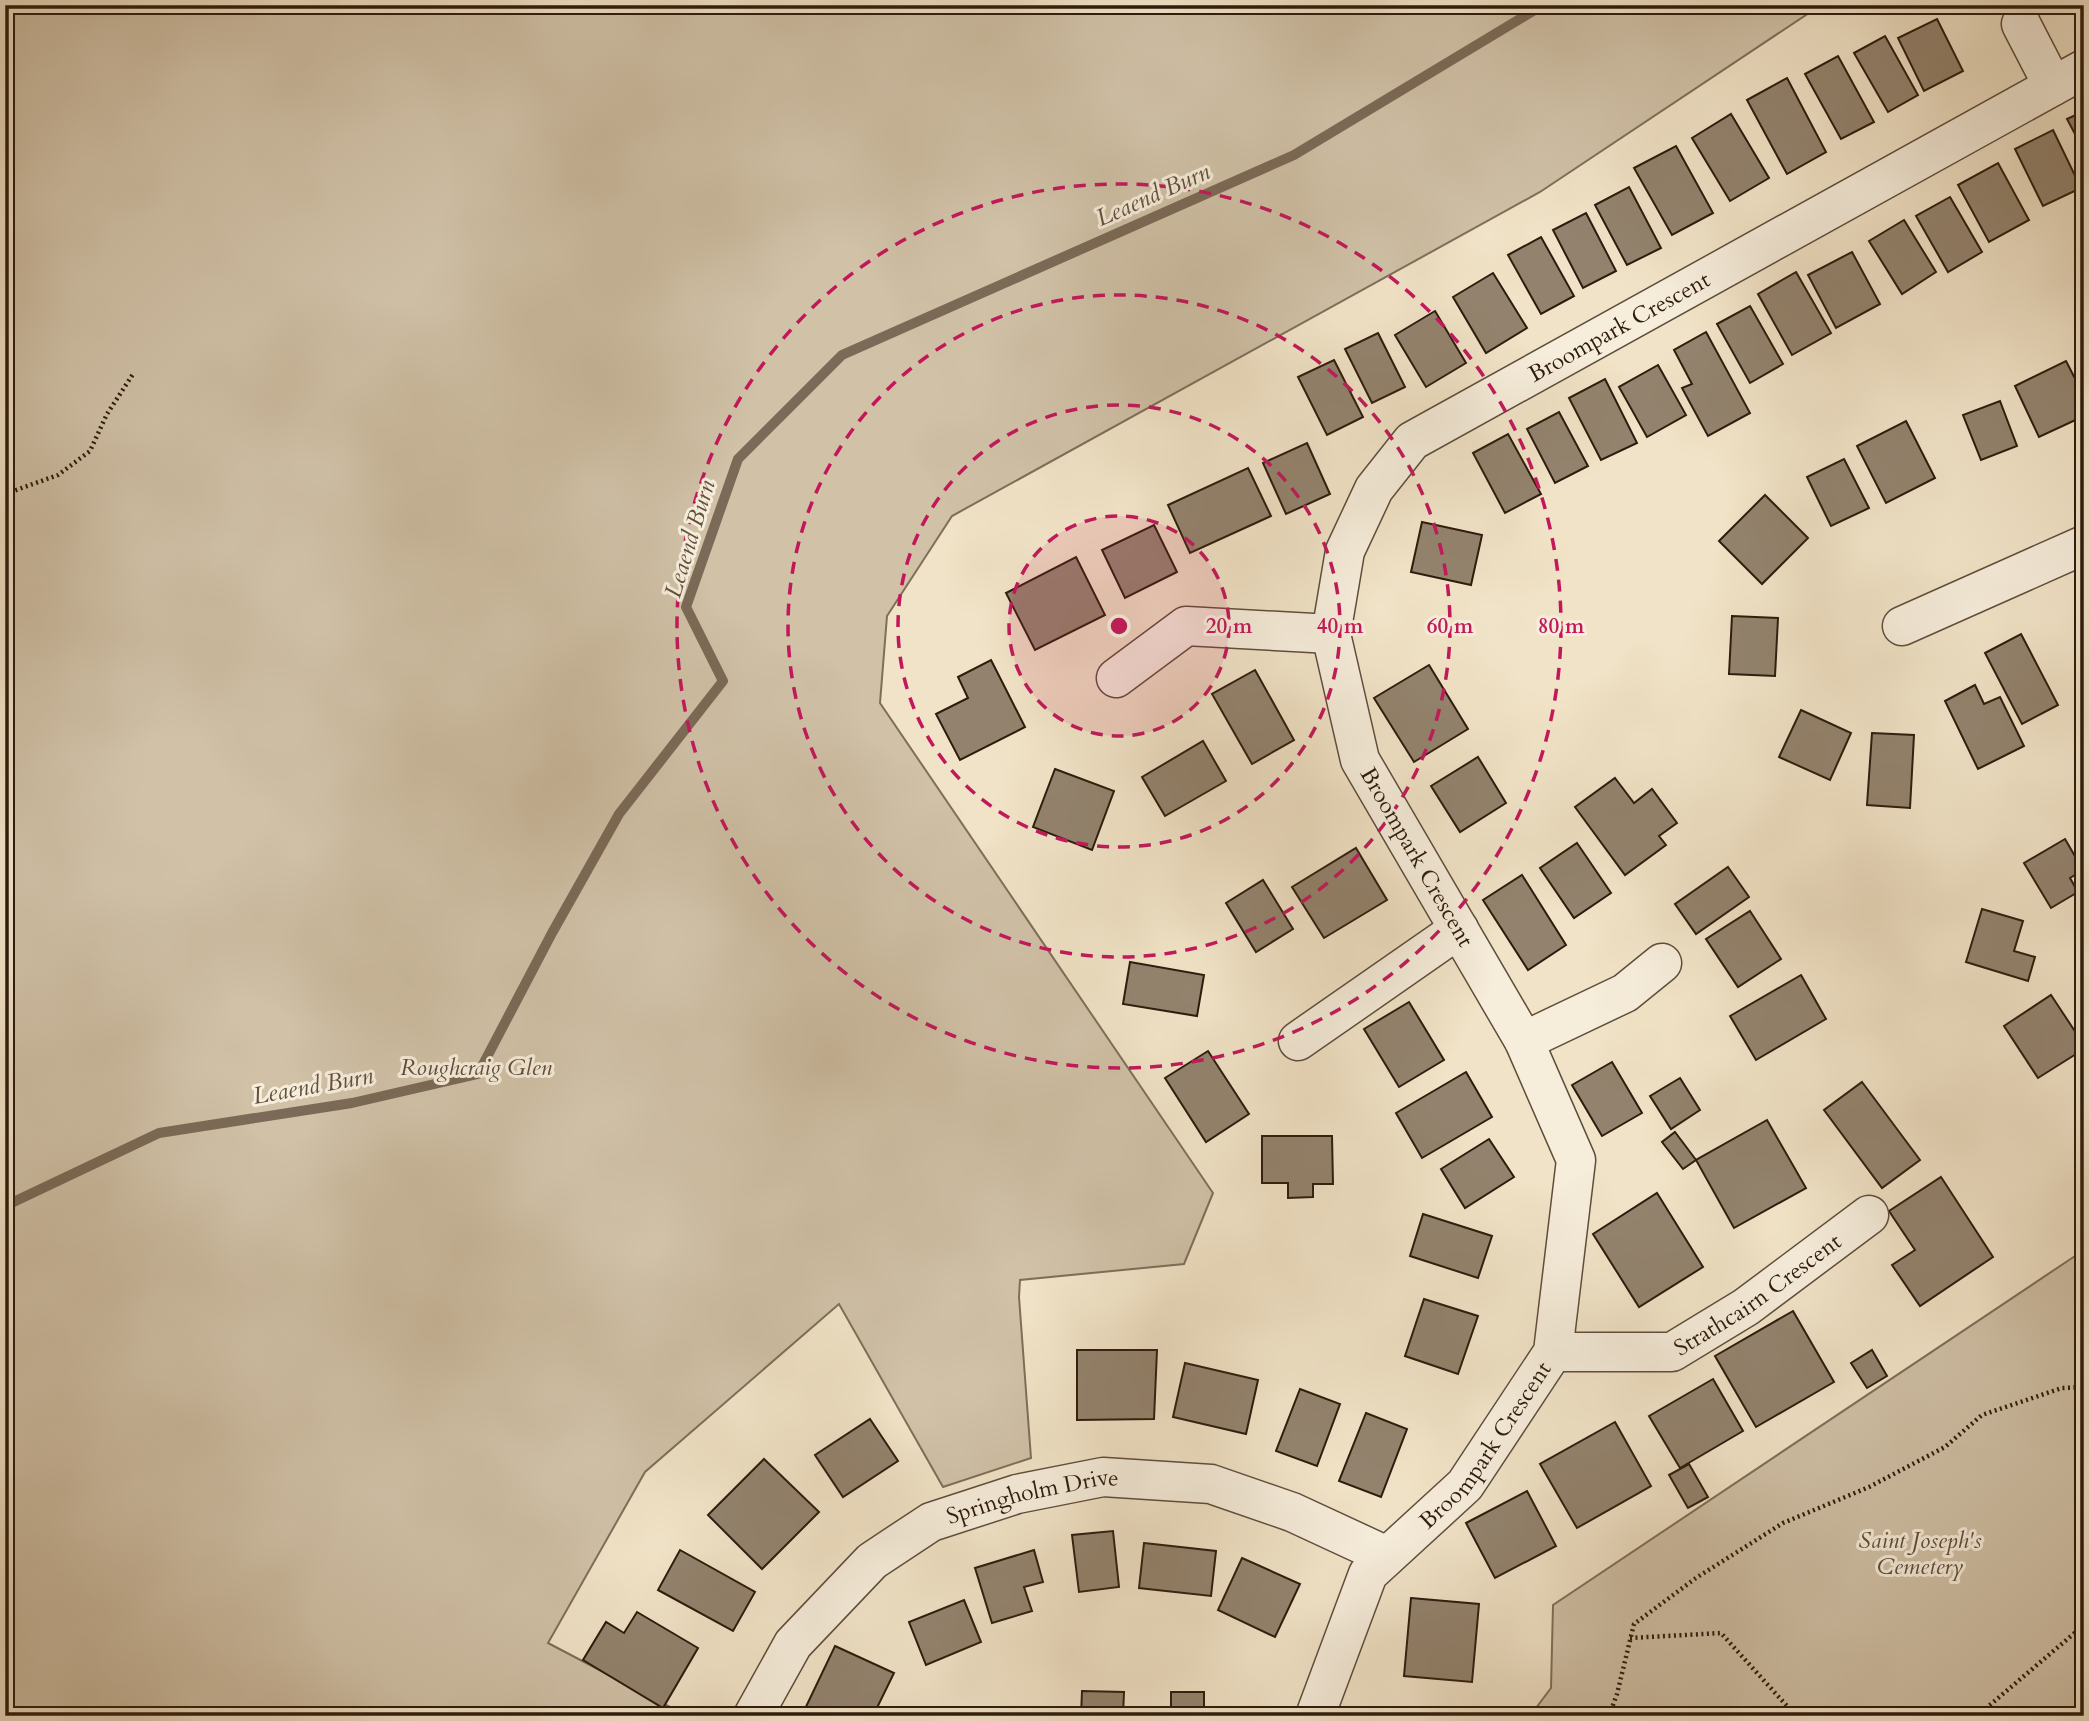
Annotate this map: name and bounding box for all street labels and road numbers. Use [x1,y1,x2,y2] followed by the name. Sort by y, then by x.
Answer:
[1523,264,1715,389] street label: Broompark Crescent
[1353,761,1481,953] street label: Broompark Crescent
[1668,1226,1847,1363] street label: Strathcairn Crescent
[1412,1355,1558,1535] street label: Broompark Crescent
[942,1461,1120,1532] street label: Springholm Drive

